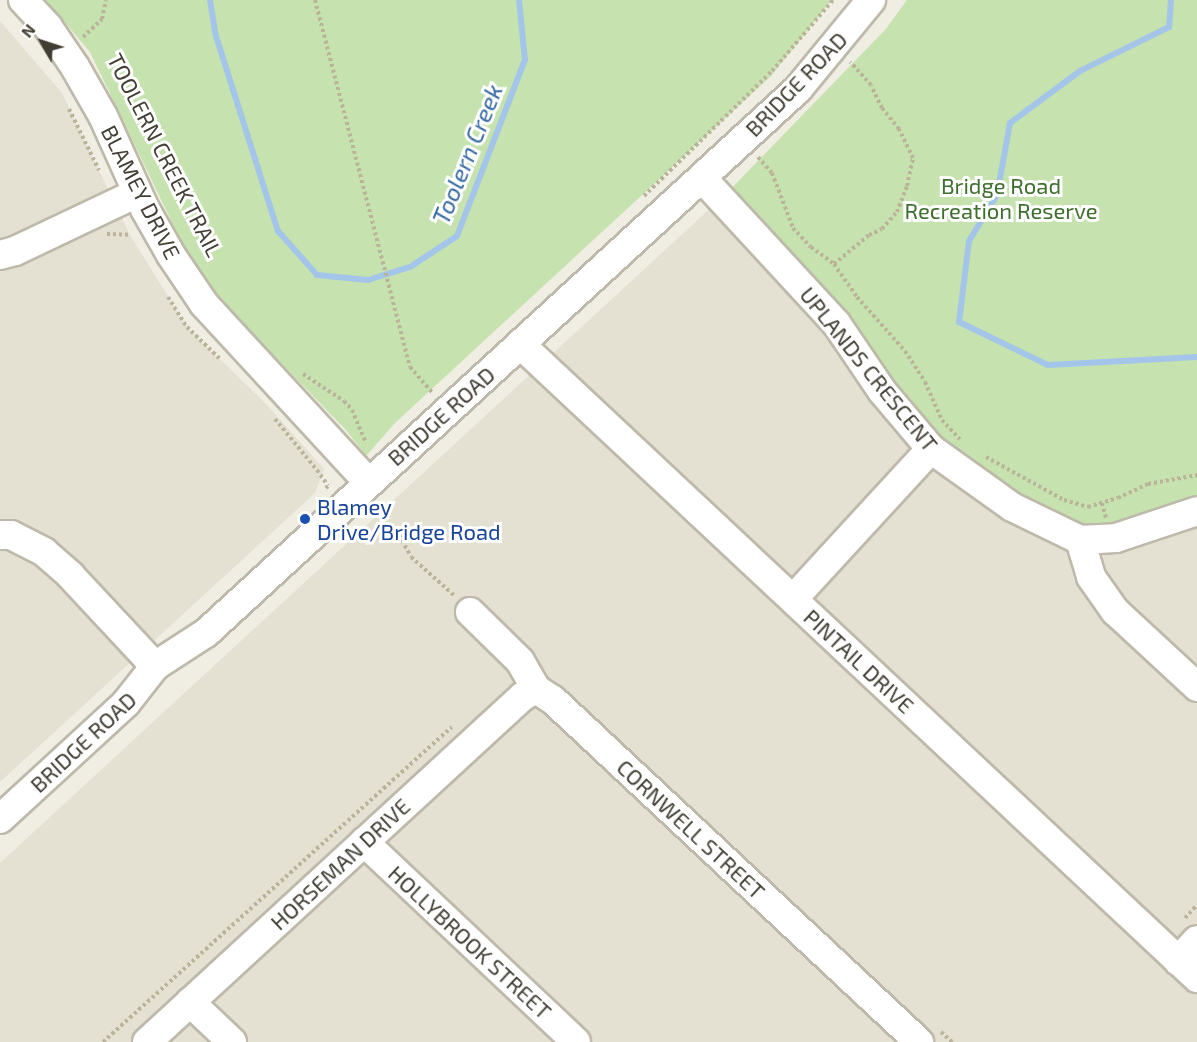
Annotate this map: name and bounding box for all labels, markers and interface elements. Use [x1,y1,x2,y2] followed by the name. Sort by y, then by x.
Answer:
[12,12,72,72] north arrow
[17,20,39,41] text: N
[740,26,852,142] street label: BRIDGE ROAD
[102,49,228,261] street label: TOOLERN CREEK TRAIL
[426,80,508,228] water label: Toolern Creek
[96,120,186,264] street label: BLAMEY DRIVE
[905,172,1097,224] park label: Bridge Road Recreation Reserve
[795,281,943,457] street label: UPLANDS CRESCENT
[382,361,500,471] street label: BRIDGE ROAD
[317,493,501,544] place label: Blamey Drive/Bridge Road
[298,512,312,526] marker: Blamey Drive/Bridge Road
[798,603,920,719] street label: PINTAIL DRIVE
[25,686,141,798] street label: BRIDGE ROAD
[611,754,771,904] street label: CORNWELL STREET
[265,793,415,935] street label: HORSEMAN DRIVE
[383,860,557,1024] street label: HOLLYBROOK STREET

